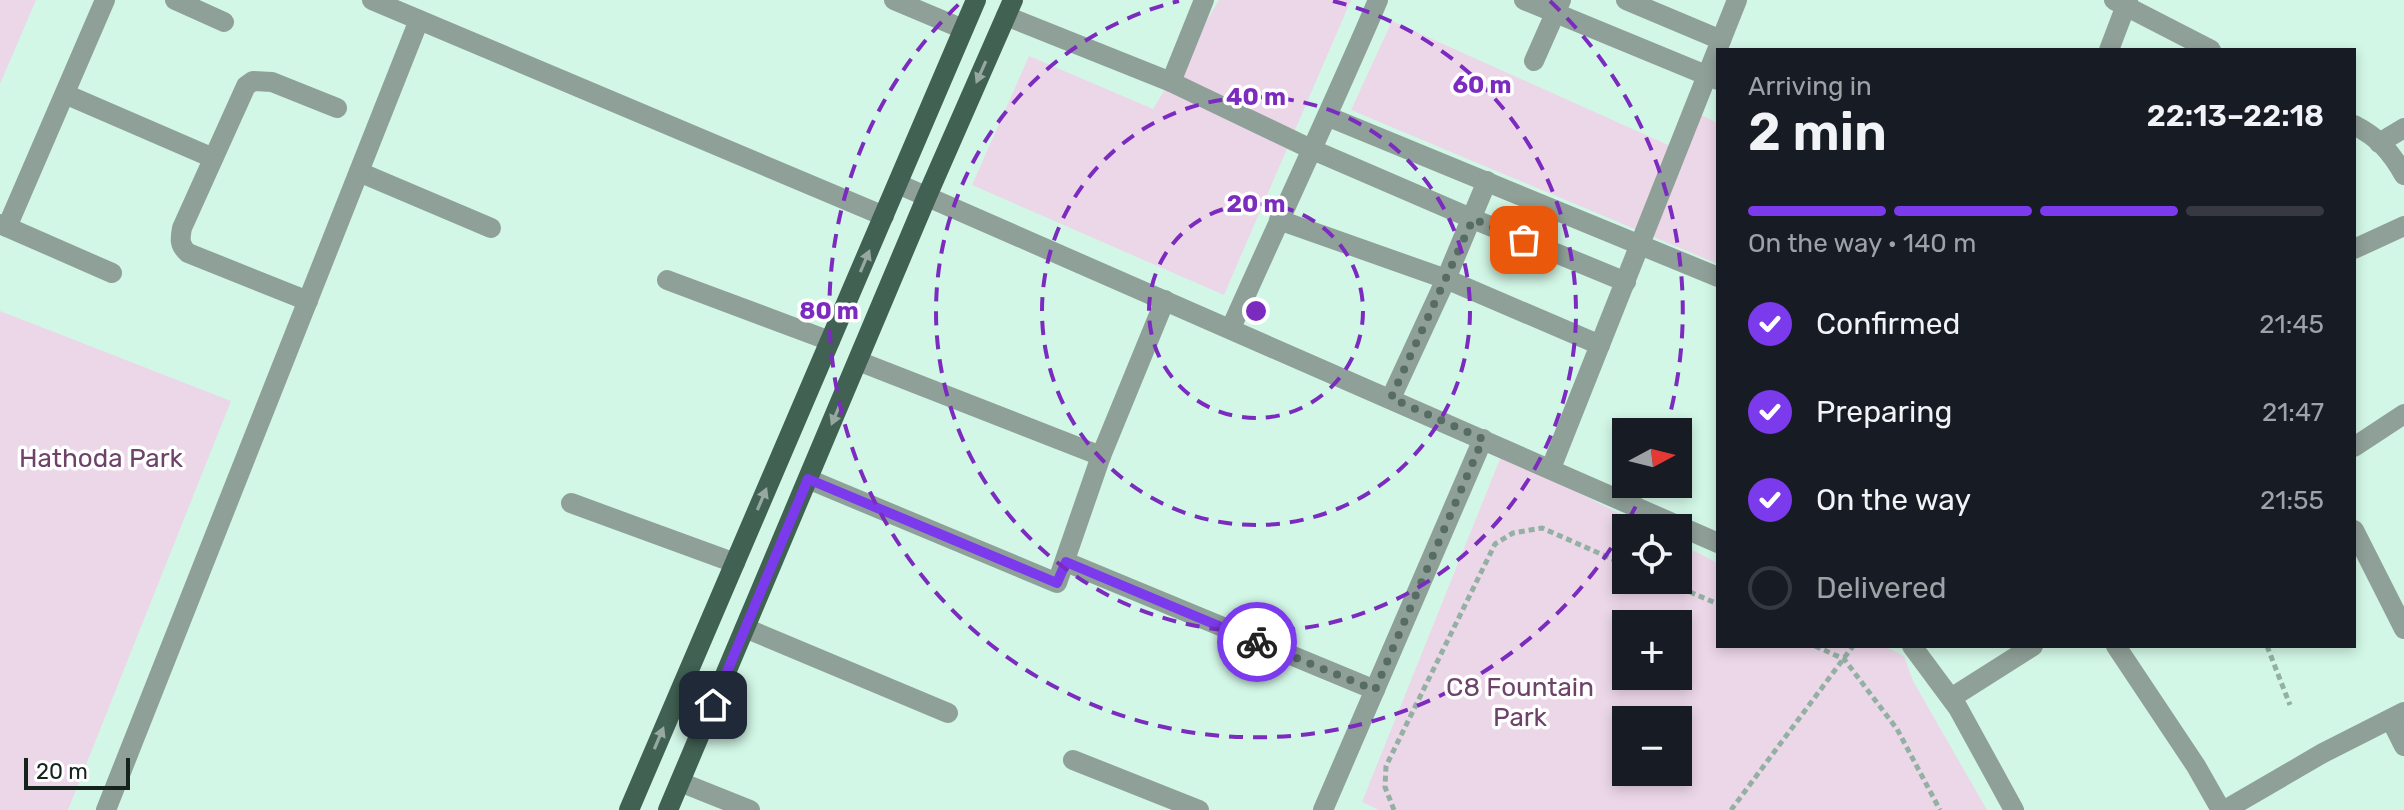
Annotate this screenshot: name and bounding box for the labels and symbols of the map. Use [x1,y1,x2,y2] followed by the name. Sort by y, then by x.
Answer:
[975,60,988,83] one-way arrow
[1452,71,1512,99] text: 60 m
[1226,83,1286,111] text: 40 m
[1226,190,1286,218] text: 20 m
[1490,206,1558,274] pin
[858,249,872,273] one-way arrow
[799,297,859,325] text: 80 m
[1242,297,1270,325] centre of rings
[829,402,842,426] one-way arrow
[1612,418,1692,498] north arrow
[19,443,184,474] park label: Hathoda Park
[756,488,769,511] one-way arrow
[1217,602,1297,682] courier
[679,671,747,739] pin
[1446,672,1594,733] park label: C8 Fountain Park
[653,726,666,750] one-way arrow
[24,754,130,790] scale bar

